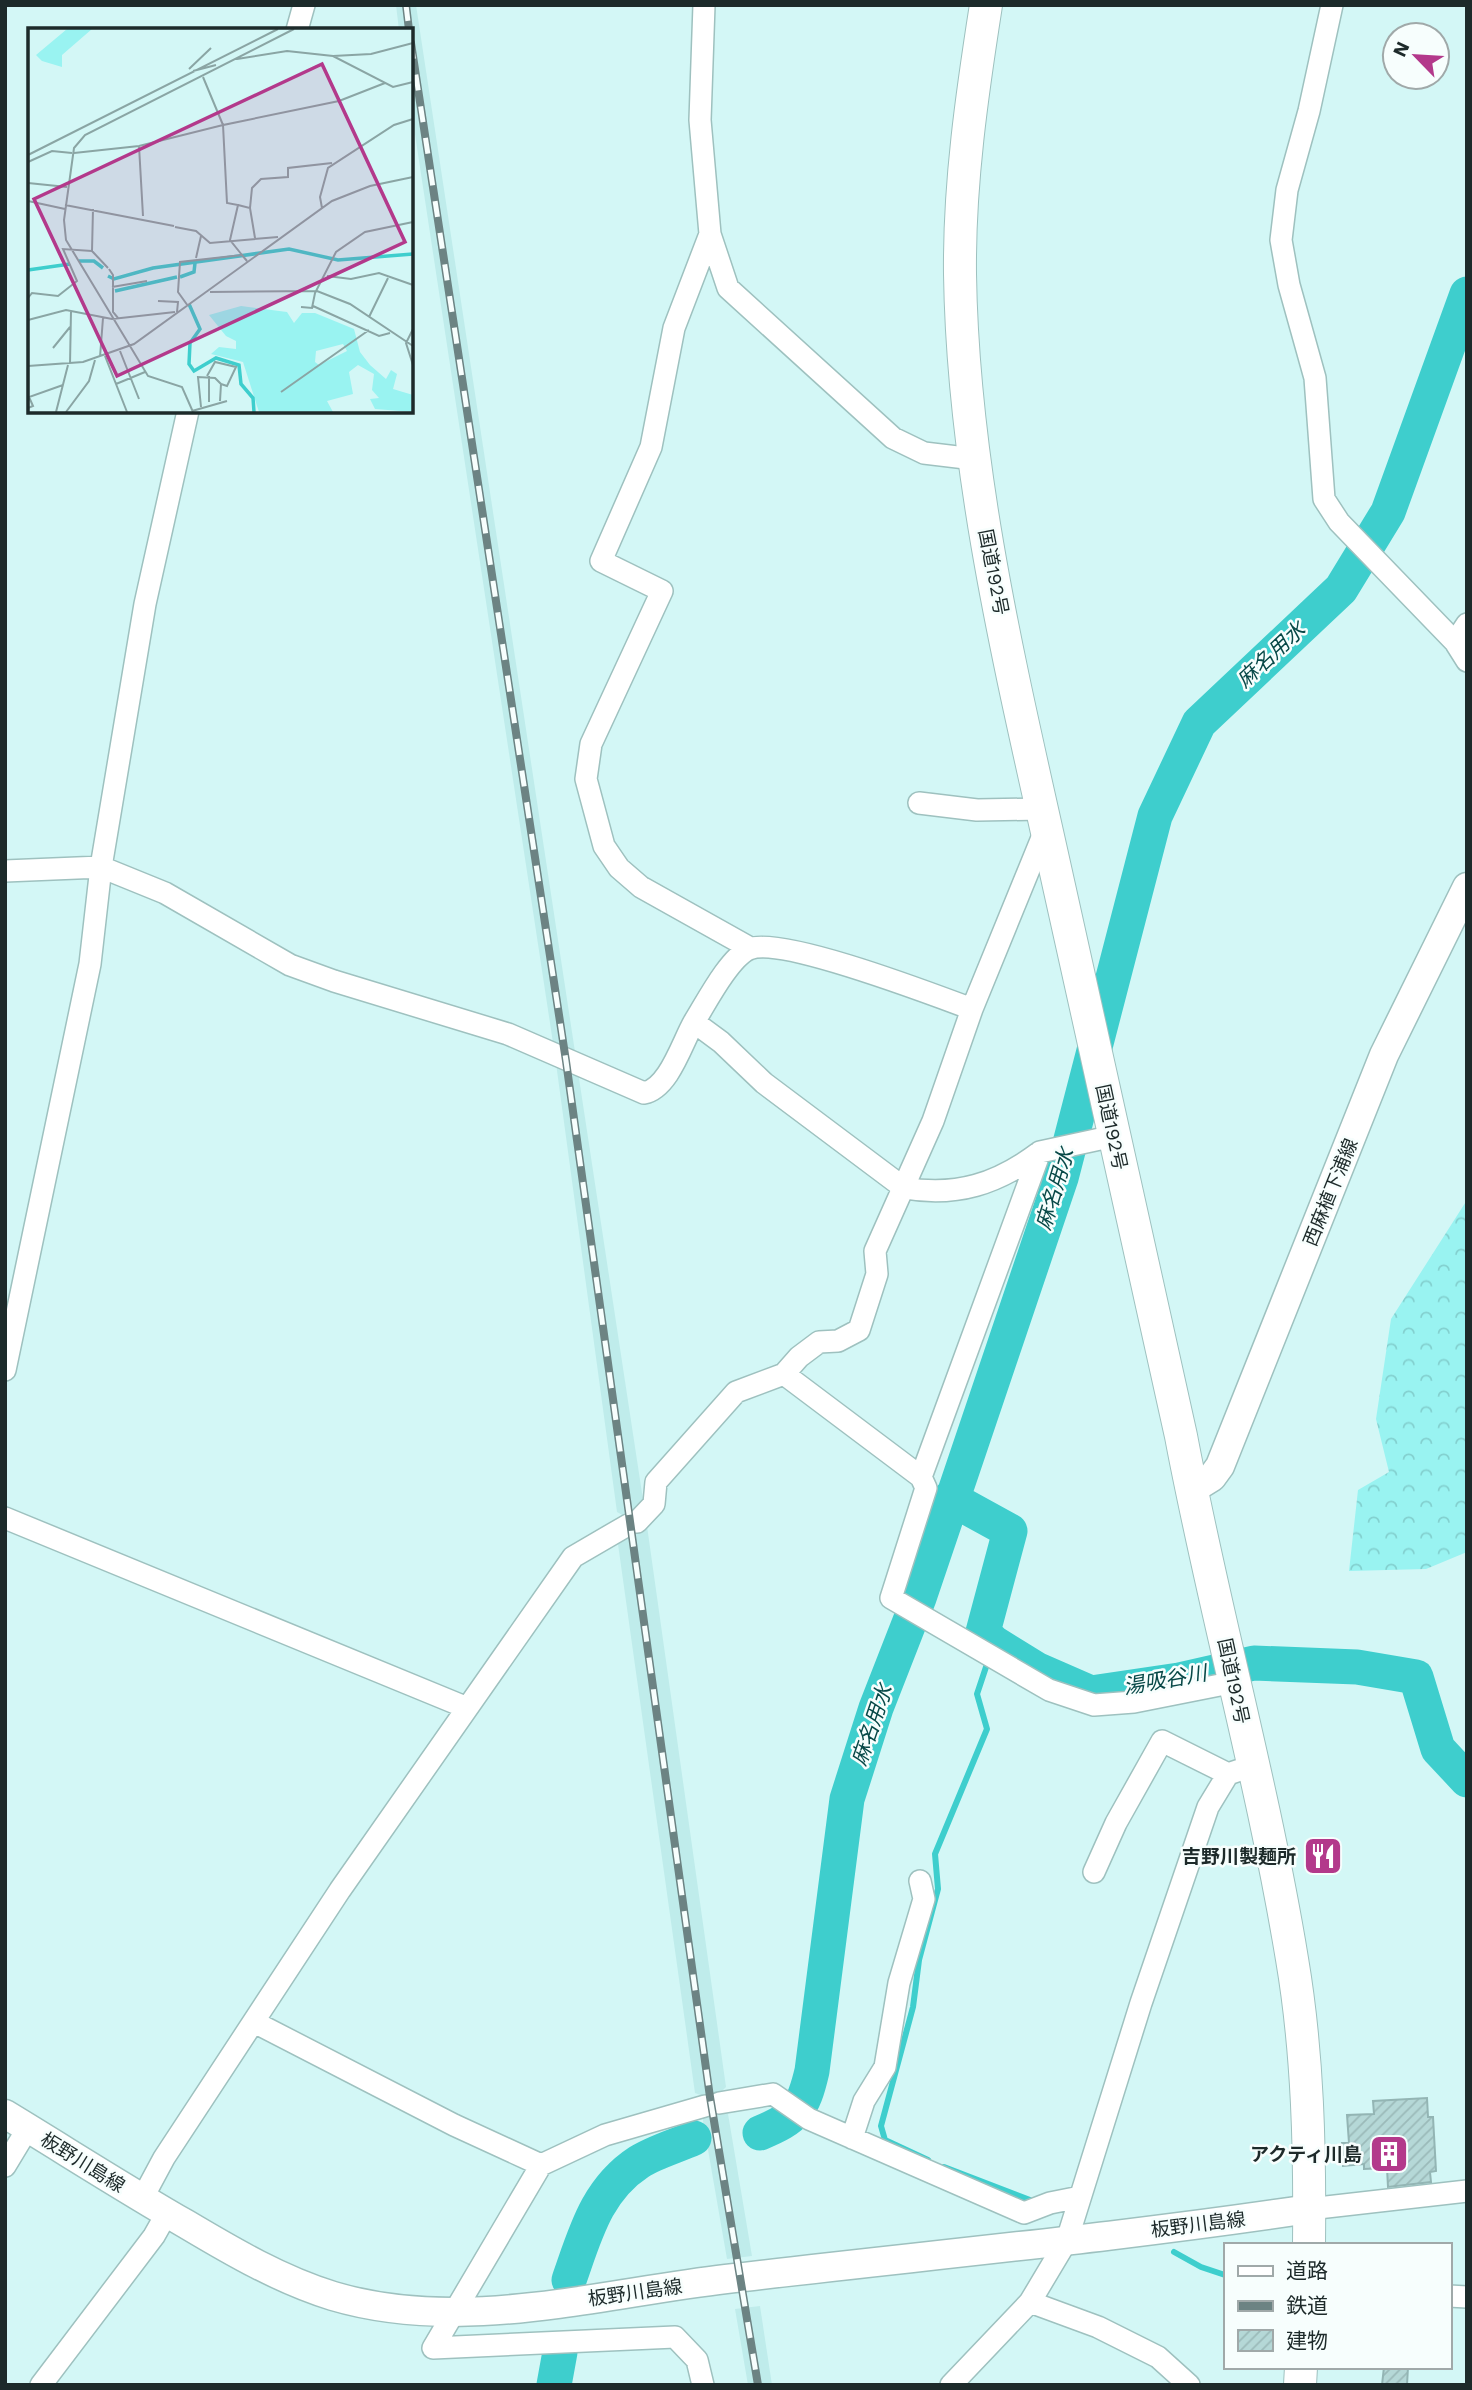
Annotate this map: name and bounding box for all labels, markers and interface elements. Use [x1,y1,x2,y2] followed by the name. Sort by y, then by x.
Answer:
[1381,21,1451,91] north arrow
[28,28,413,413] inset map
[1388,38,1414,60] text: N
[974,527,1013,617] street label: 国道192号
[1231,615,1311,692] water label: 麻名用水
[1091,1082,1132,1172] street label: 国道192号
[1298,1135,1362,1249] street label: 西麻植下浦線
[1030,1143,1079,1233] water label: 麻名用水
[1213,1636,1254,1726] street label: 国道192号
[1121,1660,1210,1699] water label: 湯吸谷川
[846,1679,898,1769] water label: 麻名用水
[1302,1835,1344,1877] restaurant icon: 吉野川製麺所
[1182,1845,1296,1868] place label: 吉野川製麺所
[36,2127,129,2197] street label: 板野川島線
[1368,2133,1410,2175] building icon: アクティ川島
[1250,2143,1362,2166] place label: アクティ川島
[1150,2207,1247,2242] street label: 板野川島線
[1224,2243,1451,2369] legend
[1286,2258,1328,2283] text: 道路
[586,2274,684,2310] street label: 板野川島線
[1286,2293,1328,2318] text: 鉄道
[1286,2328,1328,2353] text: 建物

